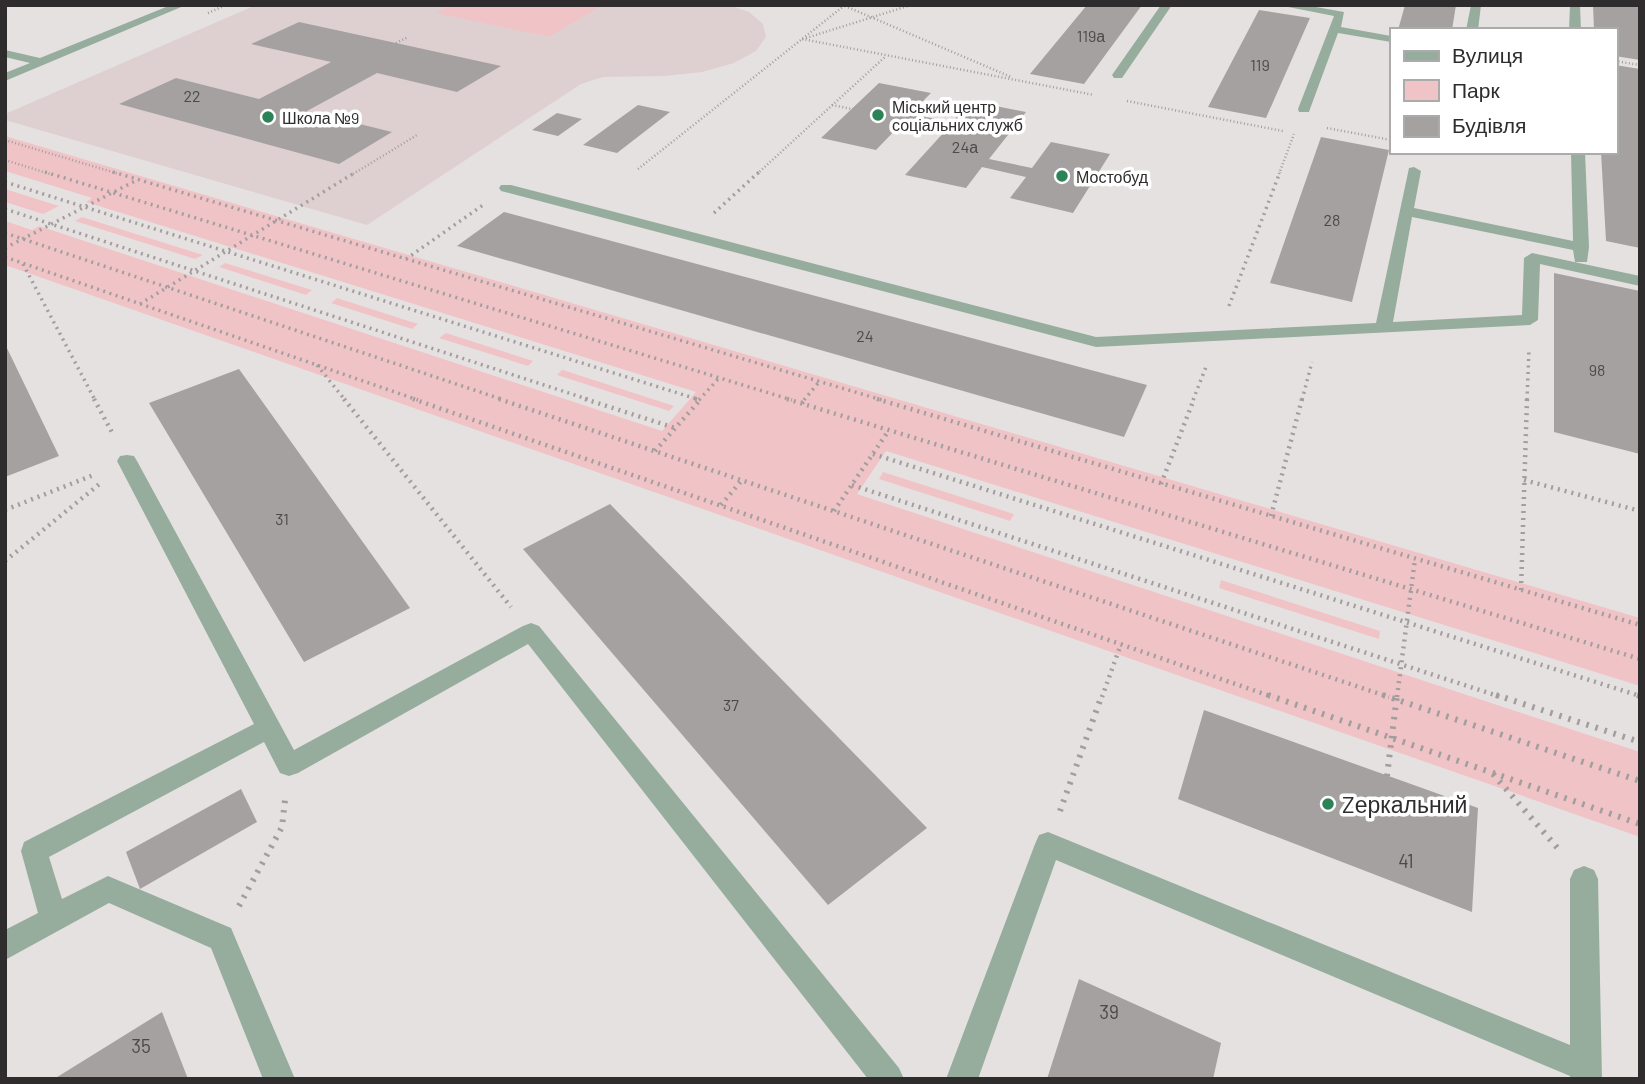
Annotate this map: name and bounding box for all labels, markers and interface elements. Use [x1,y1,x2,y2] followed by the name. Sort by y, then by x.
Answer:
[1077,26,1105,45] house number: 119а
[1390,28,1617,154] legend
[1452,42,1523,67] text: Вулиця
[1250,55,1270,74] house number: 119
[1452,77,1500,102] text: Парк
[183,86,201,105] house number: 22
[892,97,1023,134] place label: Міський центр соціальних служб
[870,107,886,123] marker: Міський центр соціальних служб
[282,108,359,127] place label: Школа №9
[260,109,276,125] marker: Школа №9
[1452,112,1526,137] text: Будівля
[952,137,978,156] house number: 24а
[1076,167,1149,186] place label: Мостобуд
[1054,168,1070,184] marker: Мостобуд
[1324,210,1340,229] house number: 28
[856,326,874,345] house number: 24
[1589,360,1605,379] house number: 98
[275,509,289,528] house number: 31
[723,695,739,714] house number: 37
[1342,790,1467,818] place label: Zеркальний
[1320,796,1336,812] marker: Zеркальний
[1398,849,1414,872] house number: 41
[1099,1000,1119,1023] house number: 39
[131,1034,151,1057] house number: 35

